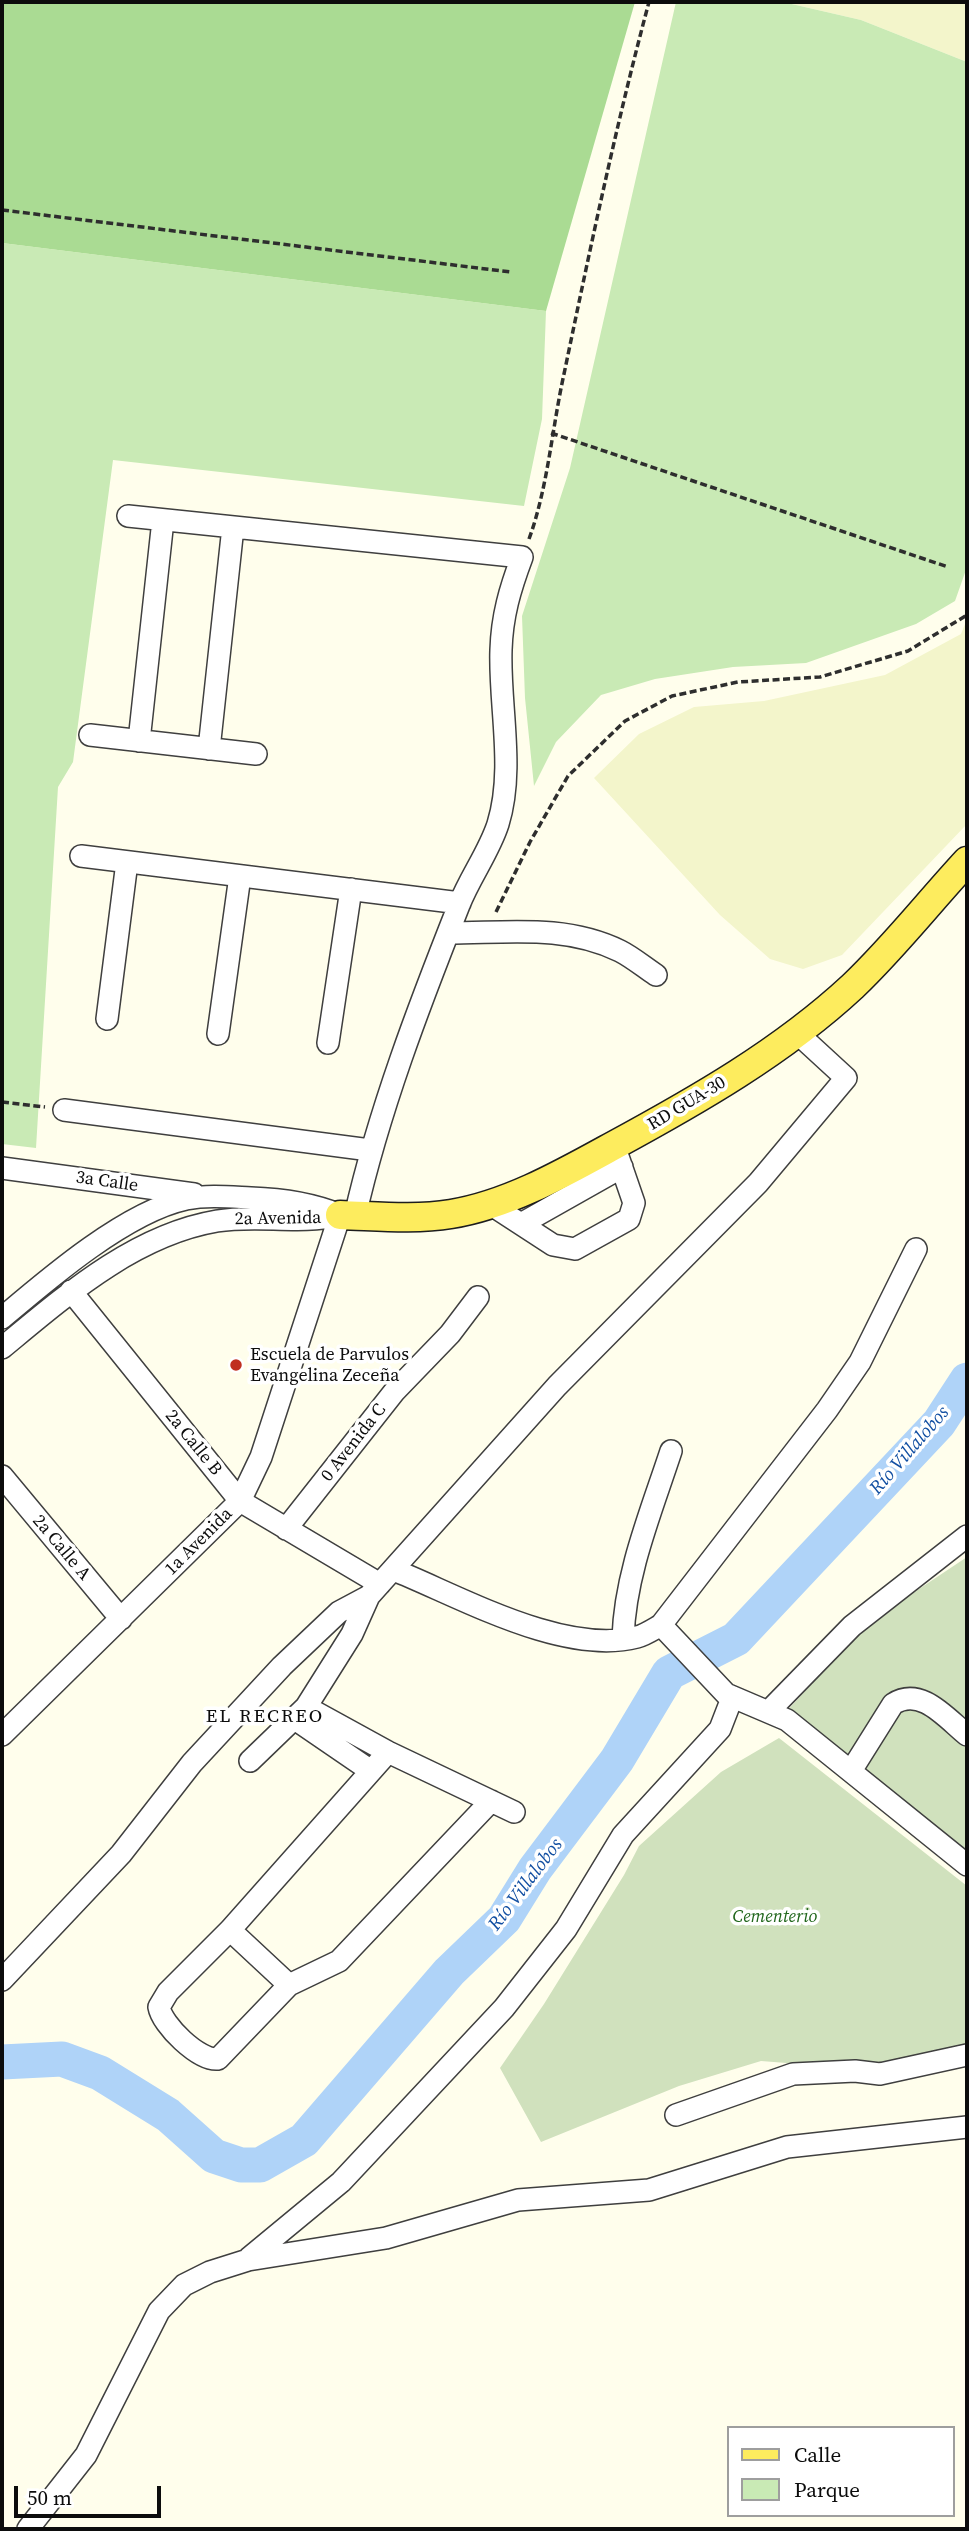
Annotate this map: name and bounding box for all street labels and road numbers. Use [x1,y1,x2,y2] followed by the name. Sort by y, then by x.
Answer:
[644,1072,730,1136] street label: RD GUA-30
[74,1167,140,1197] street label: 3a Calle
[235,1207,321,1231] street label: 2a Avenida
[317,1400,391,1486] street label: 0 Avenida C
[160,1406,226,1480] street label: 2a Calle B
[161,1504,237,1580] street label: 1a Avenida
[27,1511,95,1585] street label: 2a Calle A

